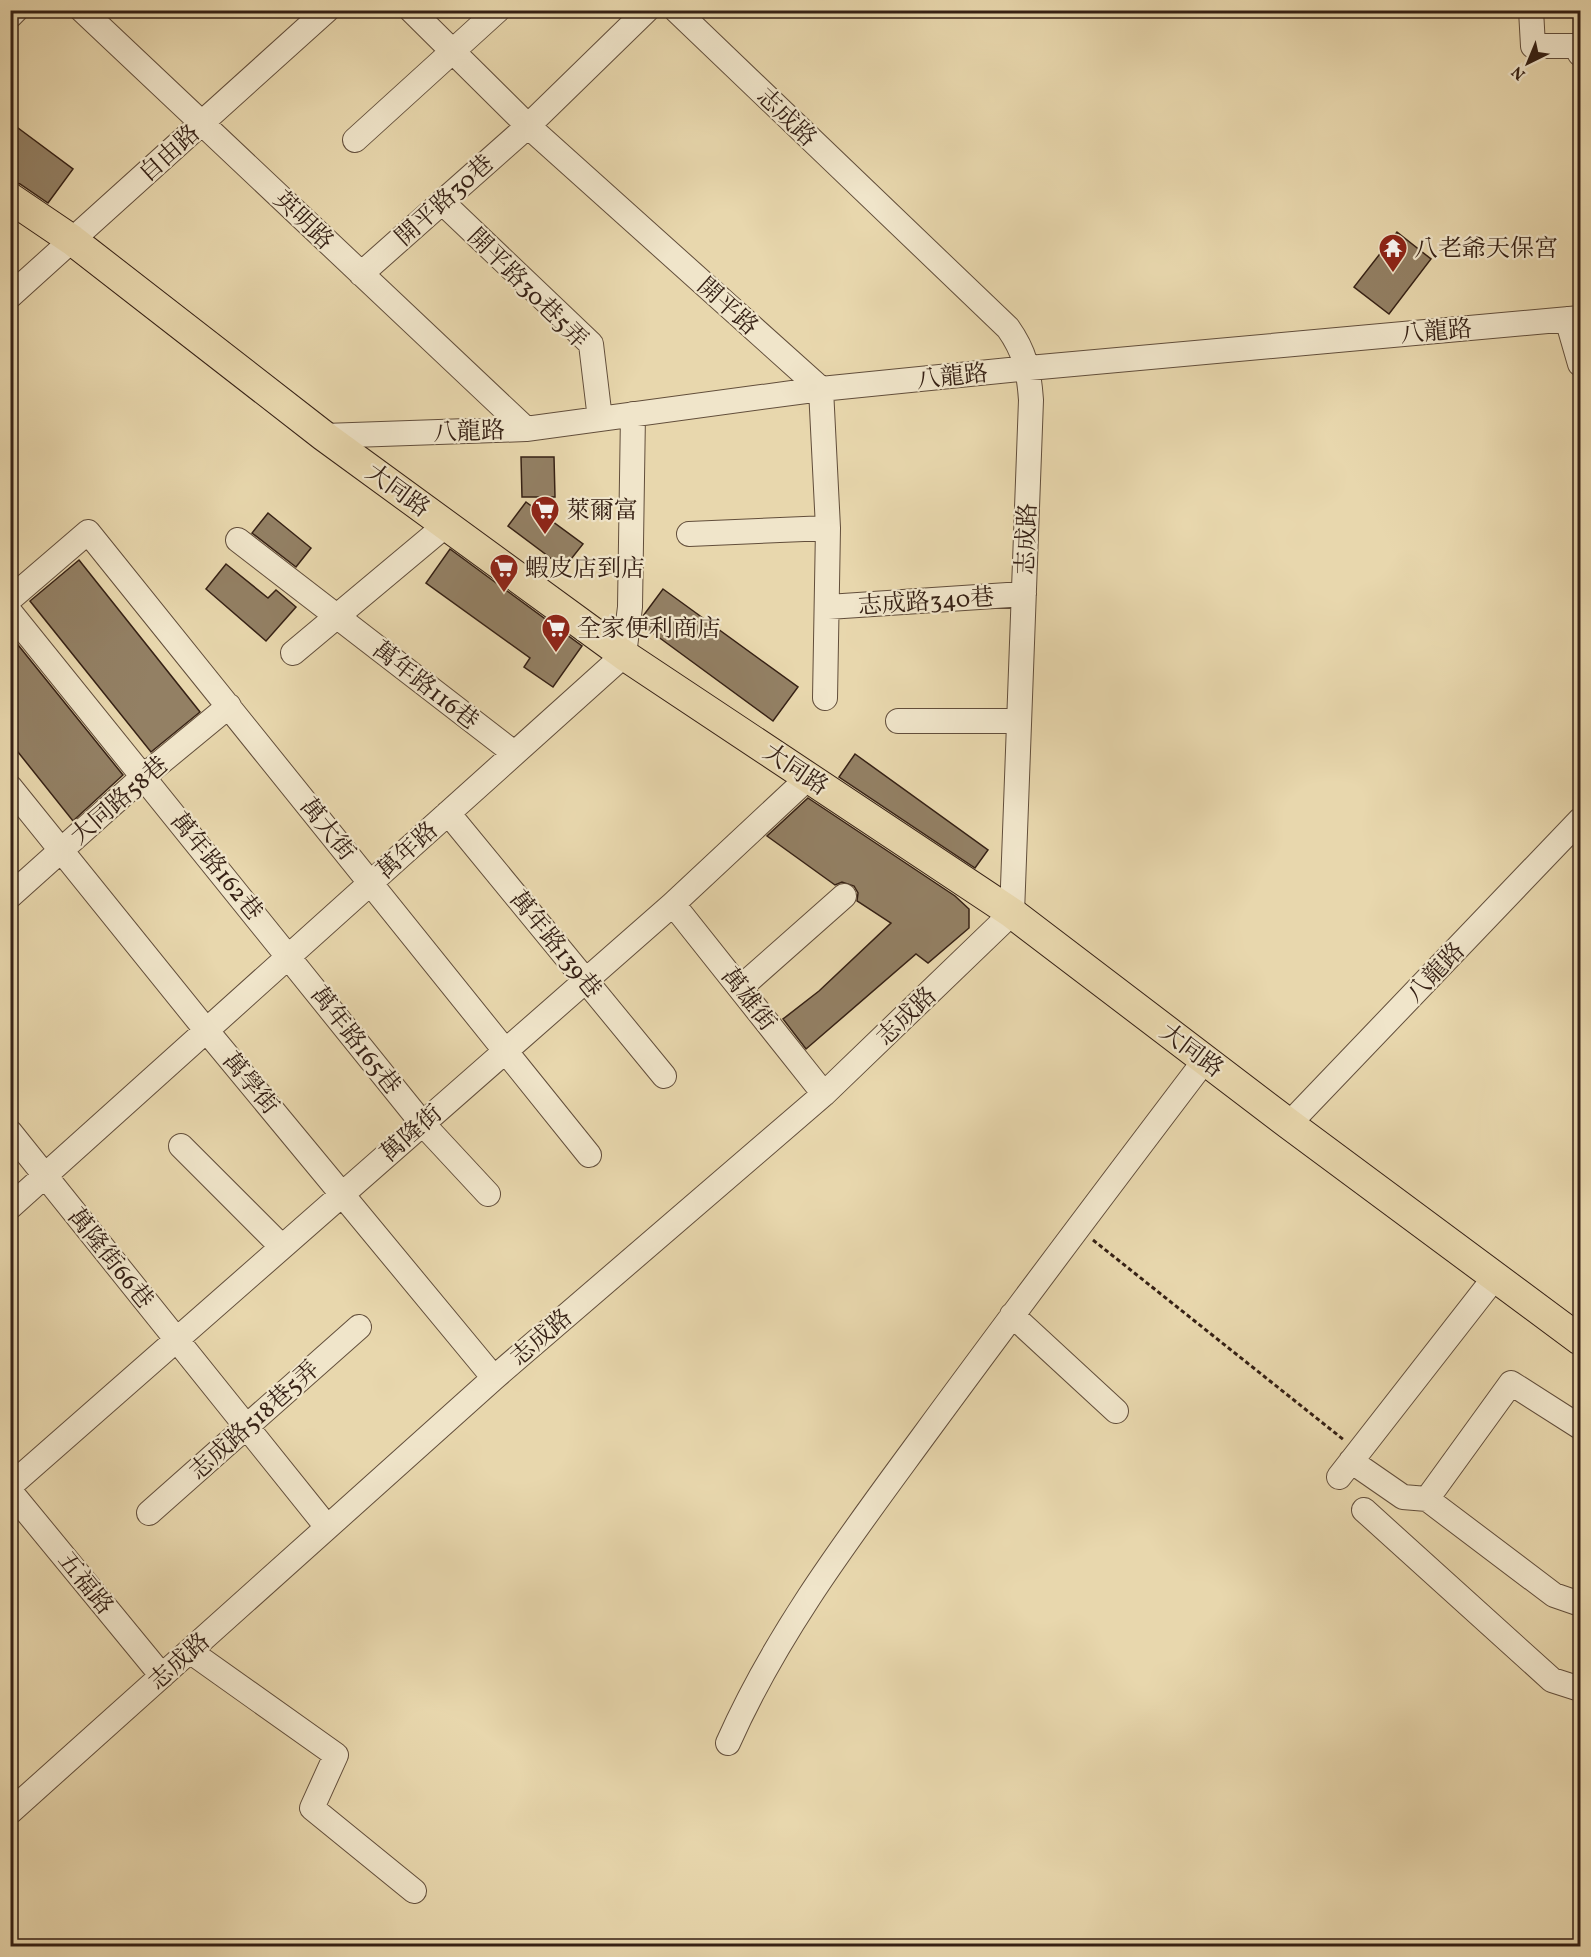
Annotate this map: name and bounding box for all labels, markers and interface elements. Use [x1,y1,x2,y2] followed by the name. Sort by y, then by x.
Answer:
[1498,33,1558,93] north arrow
[1507,60,1531,85] text: N
[748,81,823,156] street label: 志成路
[132,118,208,191] street label: 自由路
[389,148,502,255] street label: 開平路30巷
[265,184,340,259] street label: 英明路
[459,222,594,357] street label: 開平路30巷5弄
[1377,232,1409,274] temple icon: 八老爺天保宮
[1414,233,1558,267] place label: 八老爺天保宮
[689,271,765,344] street label: 開平路
[1399,313,1474,353] street label: 八龍路
[915,357,990,399] street label: 八龍路
[432,415,506,451] street label: 八龍路
[358,457,436,527] street label: 大同路
[529,494,561,536] supermarket icon: 萊爾富
[566,495,638,529] place label: 萊爾富
[1010,502,1046,576] street label: 志成路
[488,552,520,594] supermarket icon: 蝦皮店到店
[525,553,645,587] place label: 蝦皮店到店
[857,581,995,625] street label: 志成路340巷
[540,612,572,654] supermarket icon: 全家便利商店
[577,613,721,647] place label: 全家便利商店
[364,634,485,739] street label: 萬年路116巷
[756,736,834,805] street label: 大同路
[64,749,177,854] street label: 大同路58巷
[291,792,362,869] street label: 萬大街
[161,806,270,929] street label: 萬年路162巷
[370,815,446,888] street label: 萬年路
[500,884,608,1006] street label: 萬年路139巷
[1399,936,1474,1011] street label: 八龍路
[712,961,783,1039] street label: 萬雄街
[301,980,408,1103] street label: 萬年路165巷
[870,980,945,1055] street label: 志成路
[1152,1016,1230,1087] street label: 大同路
[213,1046,286,1123] street label: 萬學街
[374,1098,451,1171] street label: 萬隆街
[58,1202,161,1317] street label: 萬隆街66巷
[504,1302,581,1375] street label: 志成路
[183,1354,328,1489] street label: 志成路518巷5弄
[49,1546,120,1623] street label: 五福路
[142,1626,218,1699] street label: 志成路

